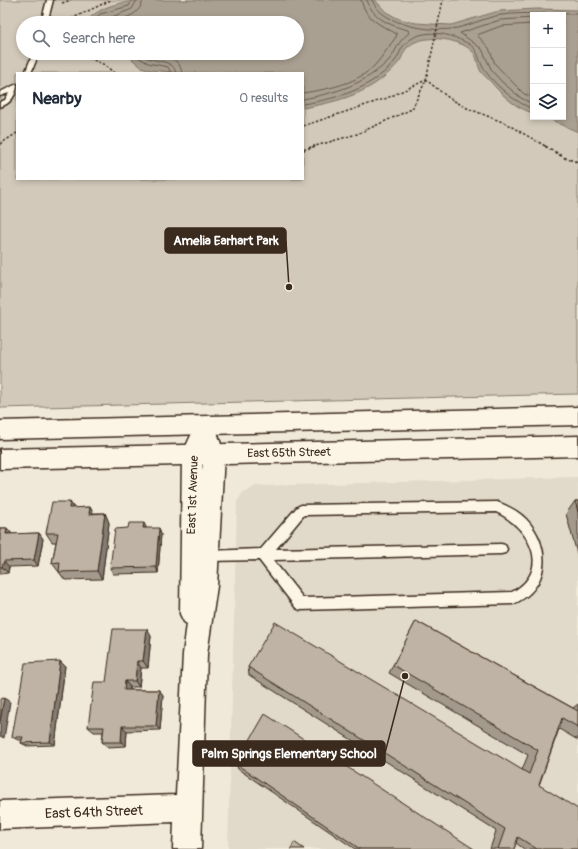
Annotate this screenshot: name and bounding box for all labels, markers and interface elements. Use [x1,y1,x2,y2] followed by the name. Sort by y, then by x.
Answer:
[530,12,566,120] map controls
[530,12,566,48] button: +
[16,16,304,60] search box
[30,27,52,49] icon: search
[62,29,135,48] text: Search here
[530,48,566,84] button: −
[530,84,566,120] button: layers
[32,88,81,109] text: Nearby
[239,90,288,106] text: 0 results
[165,228,286,253] callout: Amelia Earhart Park
[173,233,279,249] text: Amelia Earhart Park
[247,445,331,461] street label: East 65th Street
[184,455,202,535] street label: East 1st Avenue
[193,741,385,766] callout: Palm Springs Elementary School
[201,746,377,762] text: Palm Springs Elementary School
[45,802,144,822] street label: East 64th Street

